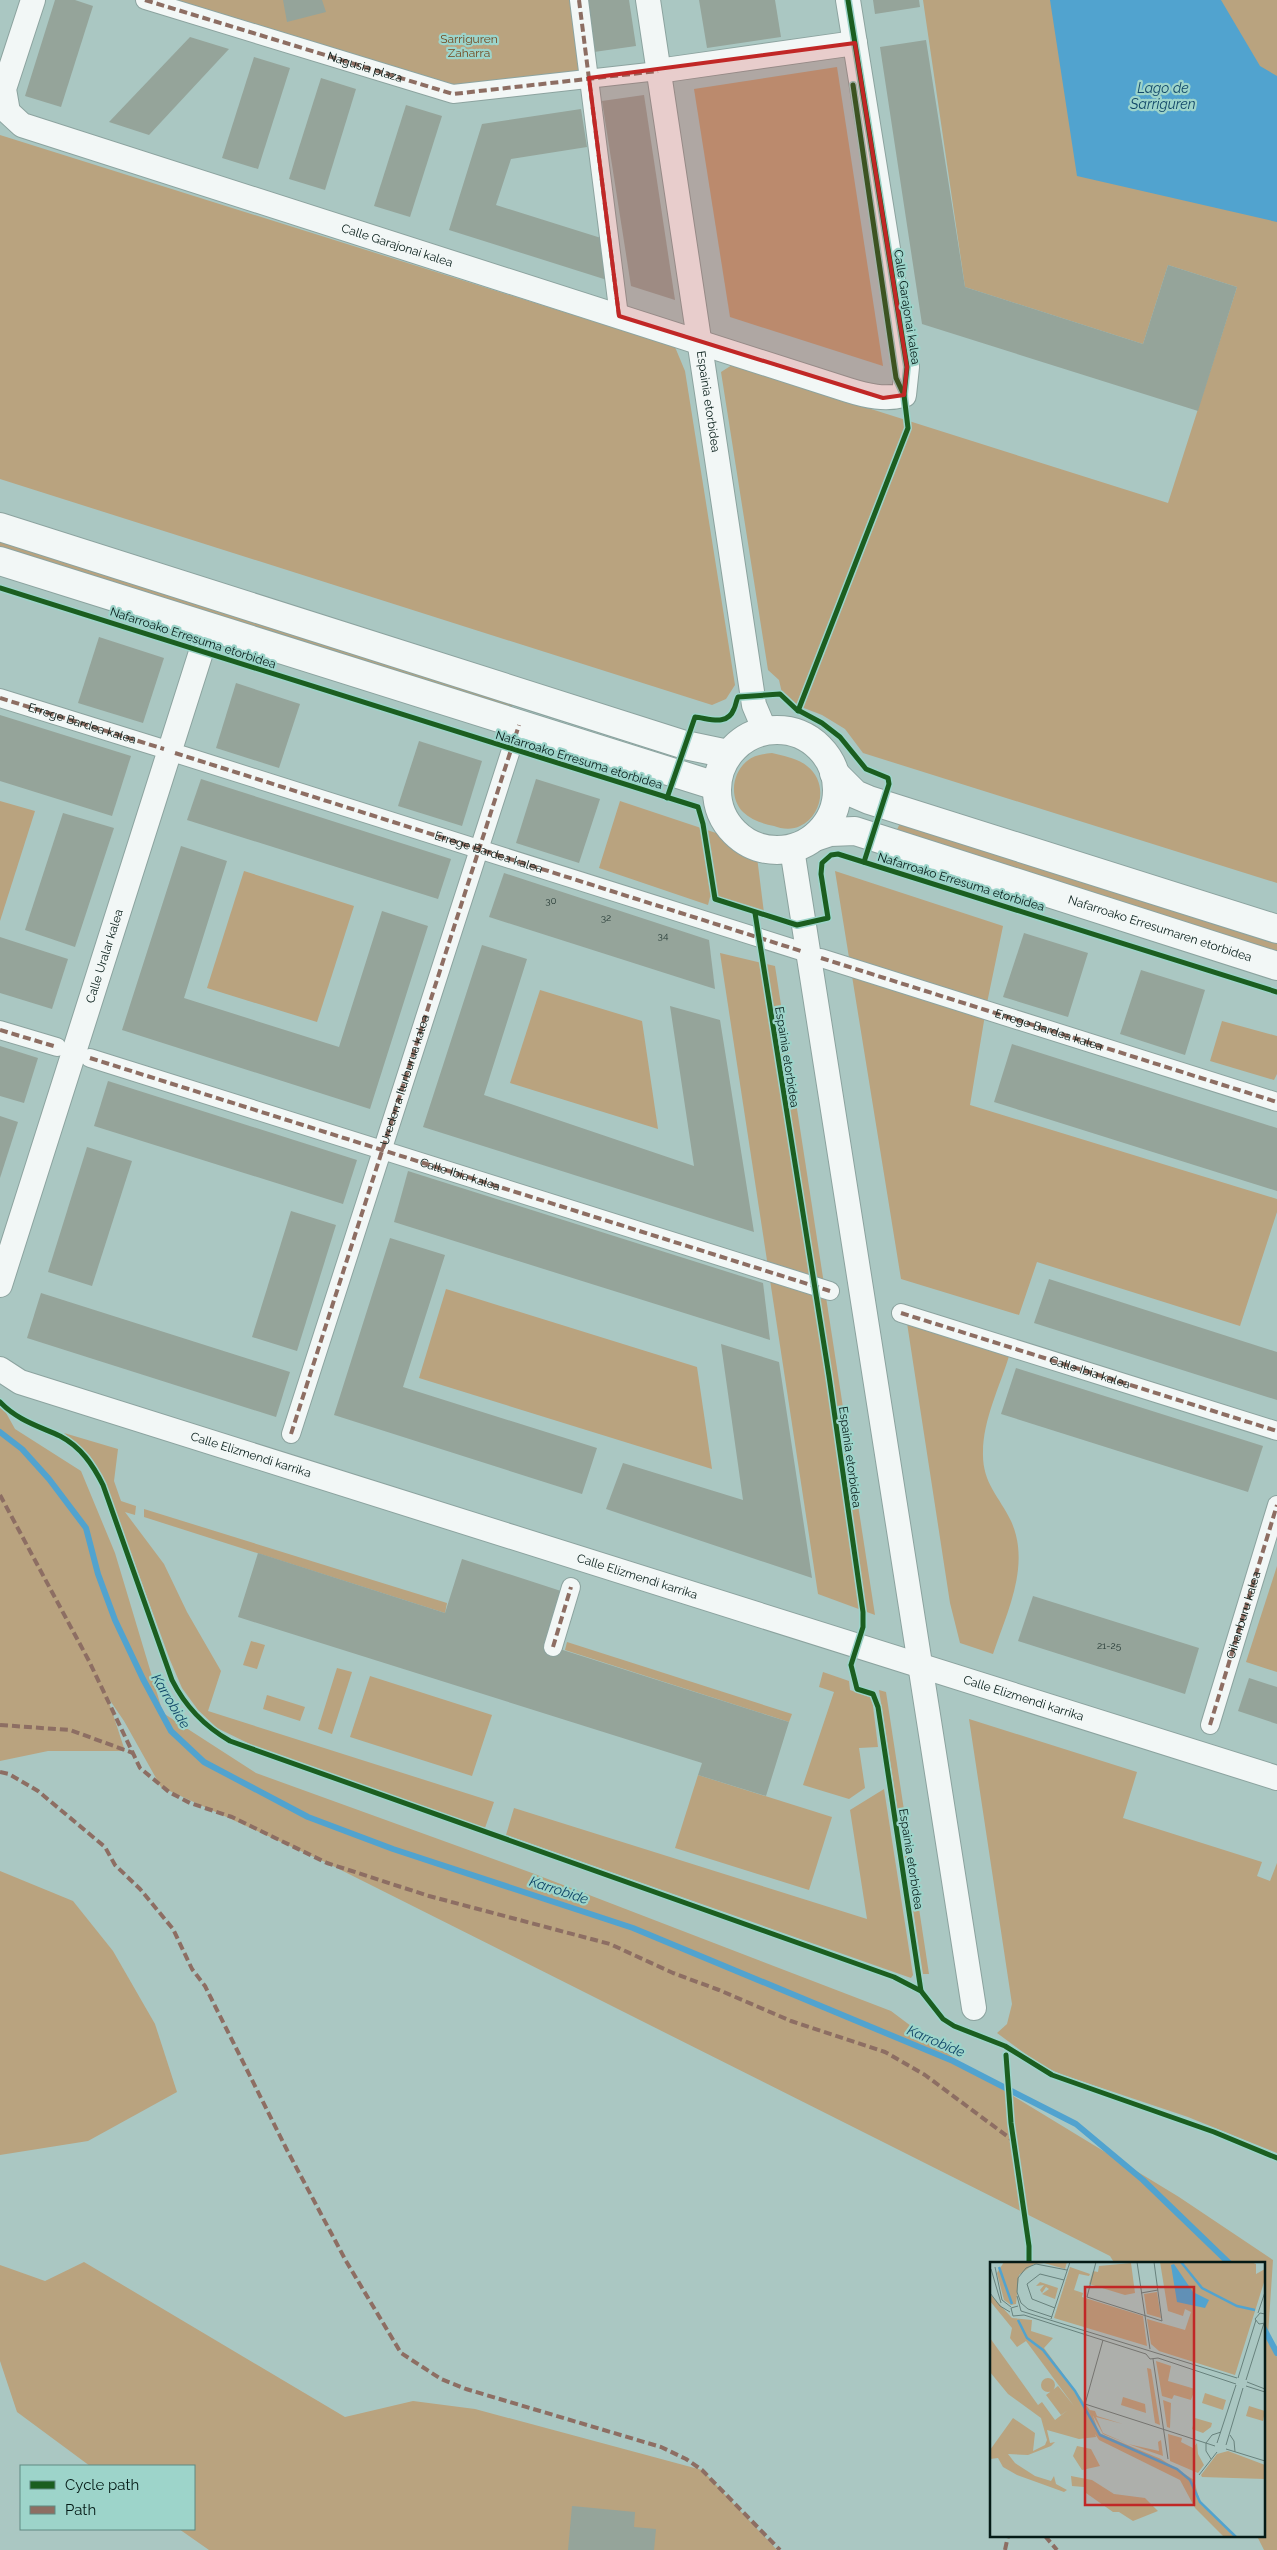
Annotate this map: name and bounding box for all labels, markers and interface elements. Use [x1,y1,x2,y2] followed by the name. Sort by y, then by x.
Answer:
[440,32,498,60] park label: Sarriguren Zaharra
[326,49,404,85] street label: Nagusia plaza
[1129,80,1196,112] water label: Lago de Sarriguren
[340,221,455,270] street label: Calle Garajonai kalea
[891,249,923,365] street label: Calle Garajonai kalea
[694,350,723,453] street label: Espainia etorbidea
[108,605,278,671] street label: Nafarroako Erresuma etorbidea
[26,700,138,747] street label: Errege Bardea kalea
[494,728,664,792] street label: Nafarroako Erresuma etorbidea
[433,829,544,876] street label: Errege Bardea kalea
[876,850,1046,914] street label: Nafarroako Erresuma etorbidea
[1066,893,1253,964] street label: Nafarroako Erresumaren etorbidea
[545,895,557,906] house number: 30
[83,908,126,1005] street label: Calle Uralar kalea
[601,912,611,923] house number: 32
[658,930,669,941] house number: 34
[772,1005,802,1109] street label: Espainia etorbidea
[993,1006,1105,1054] street label: Errege Bardea kalea
[377,1013,432,1147] street label: Urederra Iturburua kalea
[418,1155,502,1194] street label: Calle Ibia kalea
[1048,1353,1132,1392] street label: Calle Ibia kalea
[836,1405,864,1509] street label: Espainia etorbidea
[189,1429,313,1480] street label: Calle Elizmendi karrika
[575,1551,699,1602] street label: Calle Elizmendi karrika
[1224,1569,1263,1661] street label: Oihanburu kalea
[1097,1640,1122,1651] house number: 21-25
[148,1671,194,1732] water label: Karrobide
[962,1673,1086,1724] street label: Calle Elizmendi karrika
[896,1807,926,1911] street label: Espainia etorbidea
[527,1873,591,1907] water label: Karrobide
[905,2022,968,2060] water label: Karrobide
[990,2262,1264,2538] inset map
[20,2465,195,2530] legend
[65,2476,139,2494] text: Cycle path
[65,2501,96,2519] text: Path

